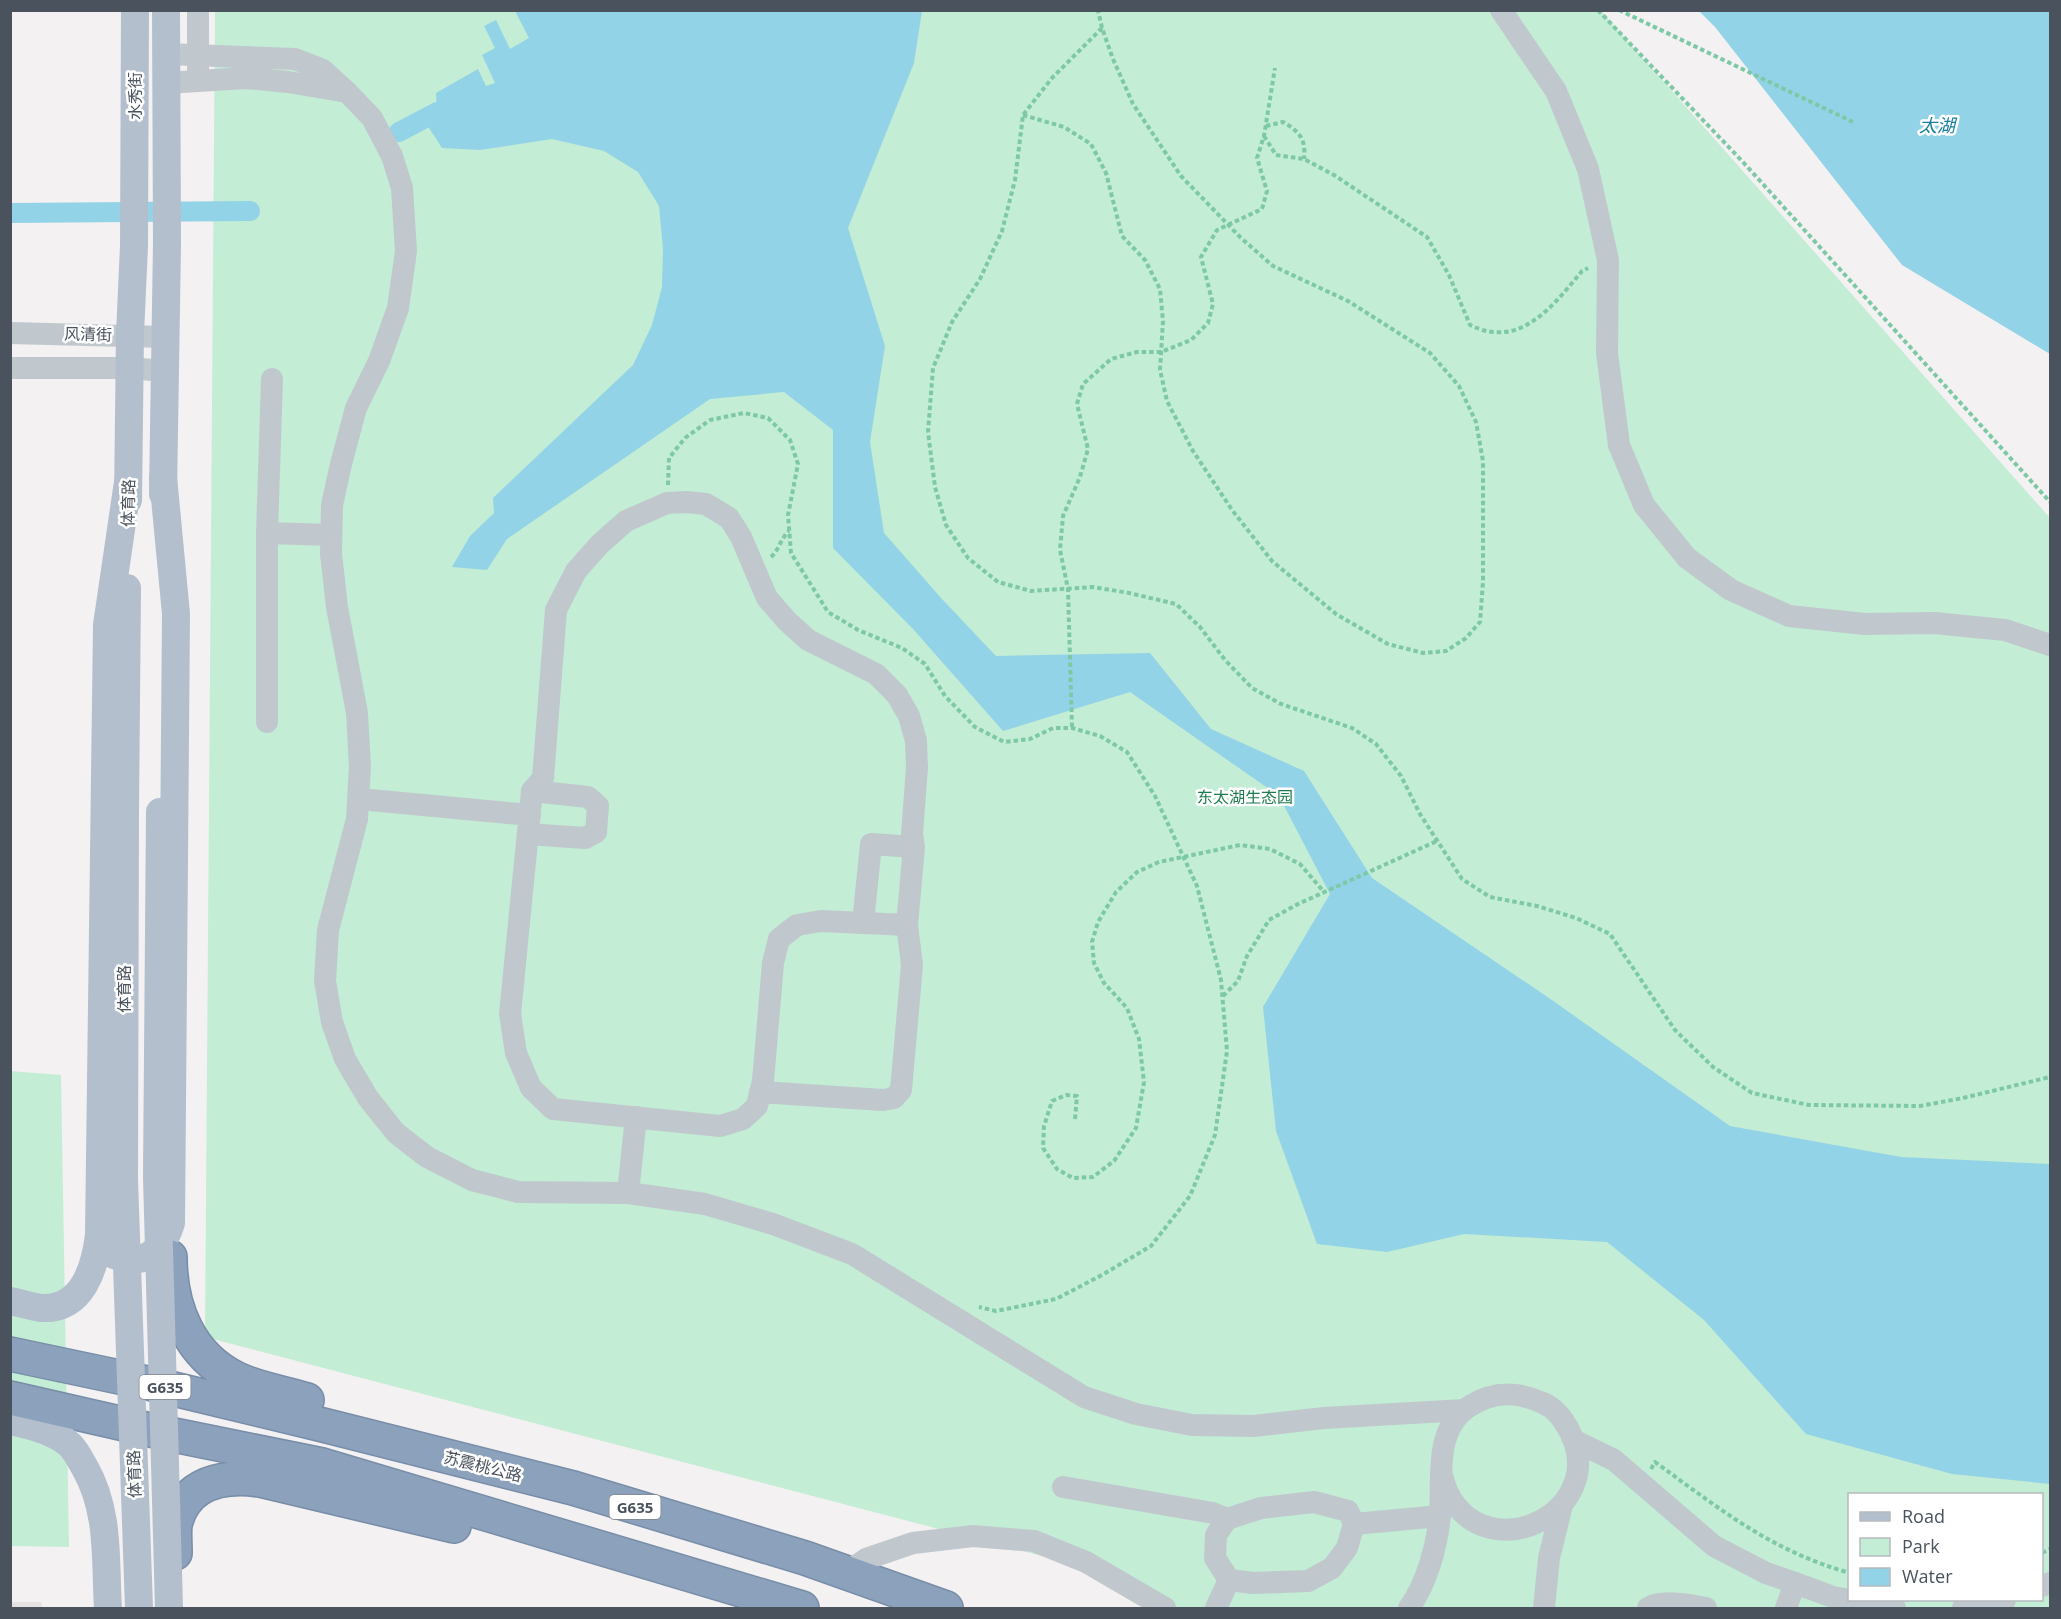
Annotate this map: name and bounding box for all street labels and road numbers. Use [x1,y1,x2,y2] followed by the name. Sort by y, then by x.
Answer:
[124,72,146,120] street label: 水秀街
[64,323,112,345] street label: 风清街
[117,479,139,527] street label: 体育路
[113,965,135,1013] street label: 体育路
[140,1375,190,1399] road number: G635
[442,1446,524,1486] street label: 苏震桃公路
[122,1450,146,1498] street label: 体育路
[610,1495,660,1519] road number: G635

